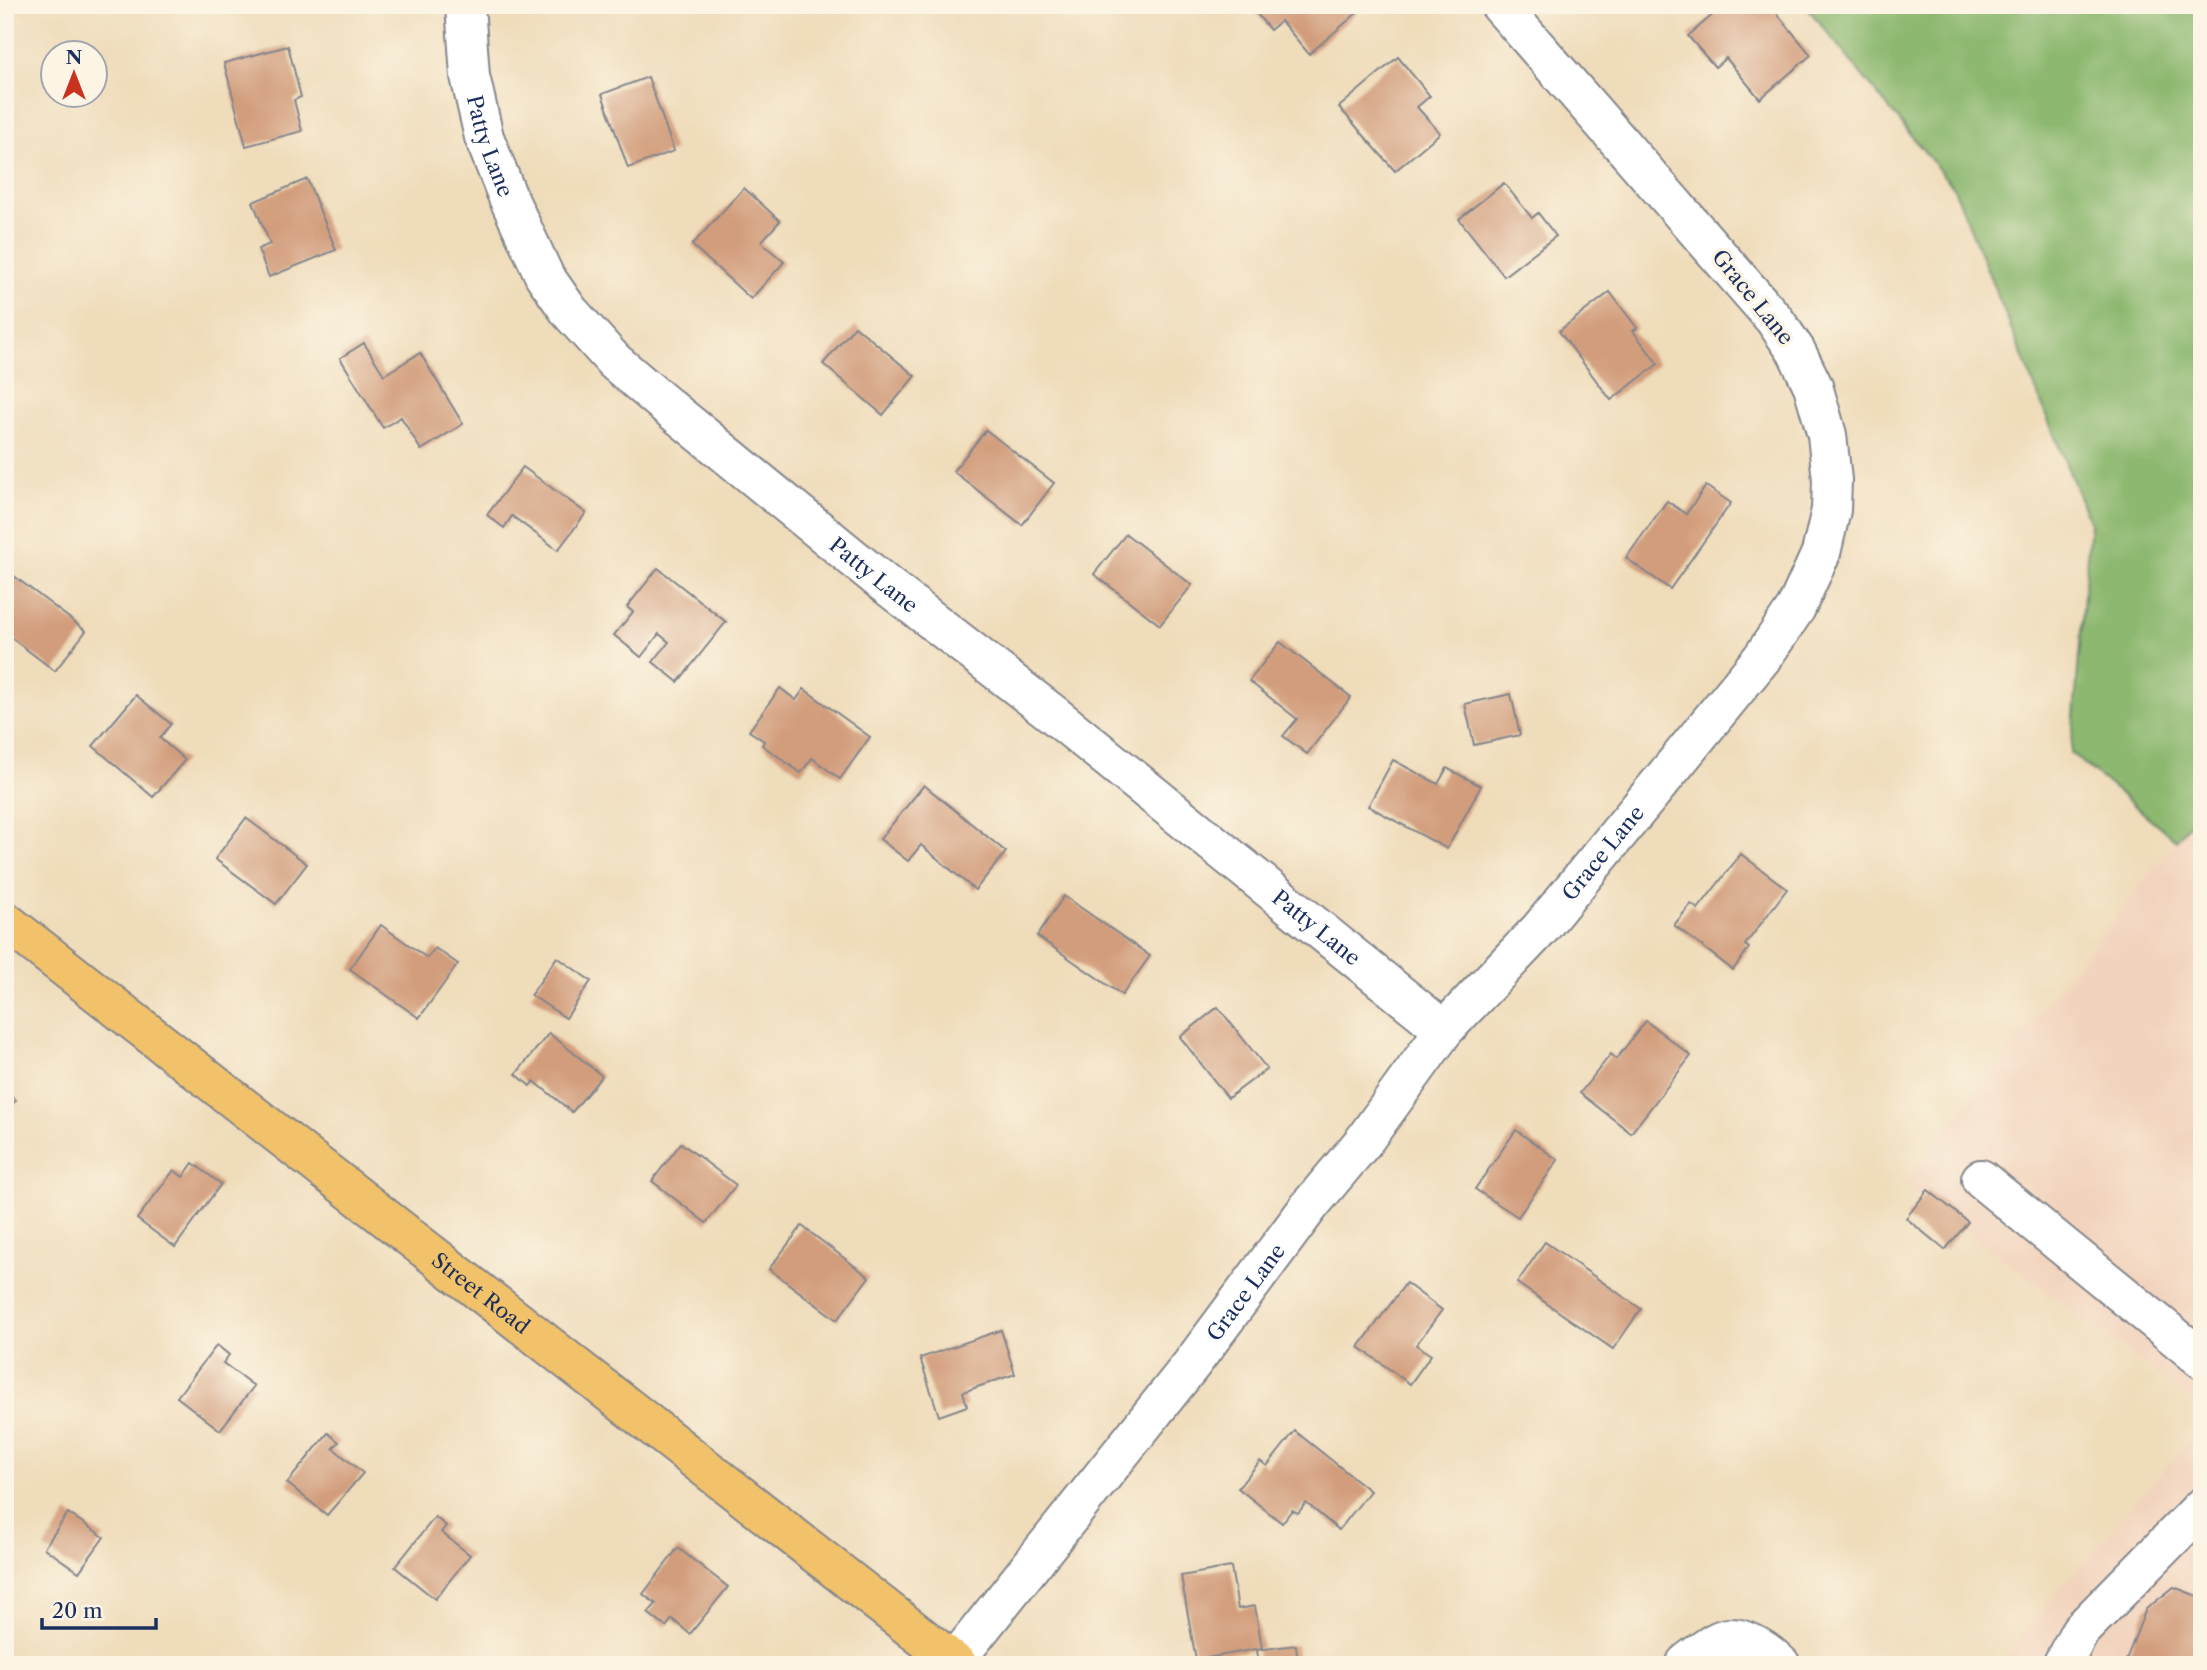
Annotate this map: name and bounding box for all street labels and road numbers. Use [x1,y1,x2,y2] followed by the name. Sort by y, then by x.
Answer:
[462,93,519,200] street label: Patty Lane
[1707,245,1799,349] street label: Grace Lane
[825,532,923,618] street label: Patty Lane
[1556,800,1649,905] street label: Grace Lane
[1268,884,1366,970] street label: Patty Lane
[1201,1238,1290,1346] street label: Grace Lane
[427,1247,535,1339] street label: Street Road

